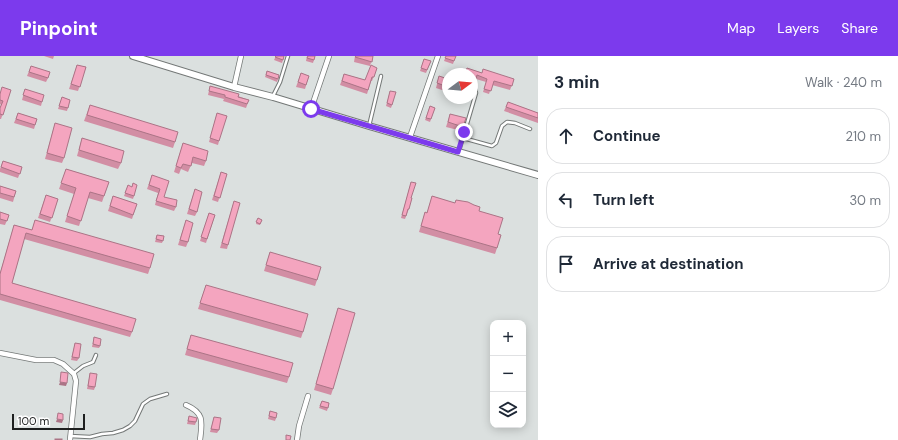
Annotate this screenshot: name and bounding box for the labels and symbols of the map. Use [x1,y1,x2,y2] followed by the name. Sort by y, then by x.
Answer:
[442,68,478,104] north arrow
[302,100,320,118] route start
[455,123,473,141] route end
[12,412,85,431] scale bar

